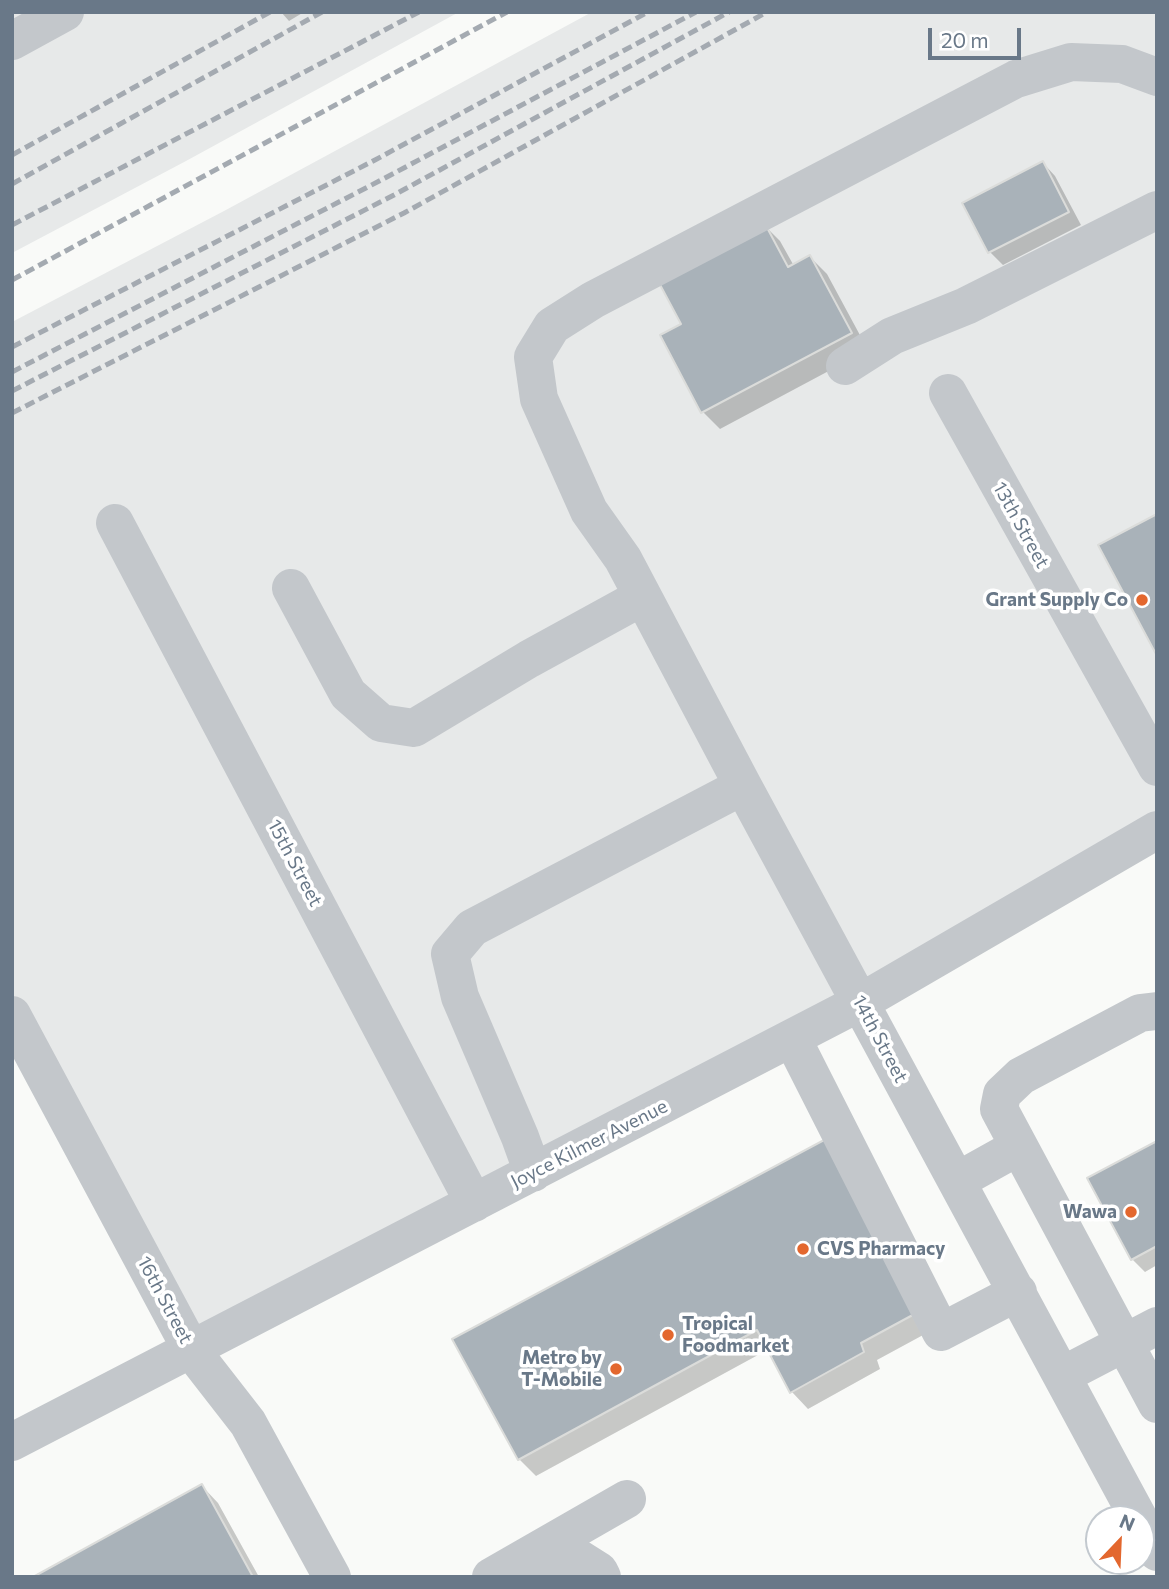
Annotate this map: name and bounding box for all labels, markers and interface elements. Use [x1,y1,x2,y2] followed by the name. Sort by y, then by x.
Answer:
[931,14,1024,58] scale bar
[941,27,989,52] text: 20 m
[988,478,1054,572] street label: 13th Street
[986,589,1128,611] place label: Grant Supply Co
[1134,592,1150,608] marker: Grant Supply Co
[263,816,327,910] street label: 15th Street
[848,991,912,1087] street label: 14th Street
[507,1095,671,1193] street label: Joyce Kilmer Avenue
[1063,1201,1117,1223] place label: Wawa
[1123,1204,1139,1220] marker: Wawa
[817,1238,946,1260] place label: CVS Pharmacy
[795,1241,811,1257] marker: CVS Pharmacy
[132,1252,198,1348] street label: 16th Street
[682,1313,789,1357] place label: Tropical Foodmarket
[660,1327,676,1343] marker: Tropical Foodmarket
[521,1347,602,1391] place label: Metro by T-Mobile
[608,1361,624,1377] marker: Metro by T-Mobile
[1085,1505,1155,1575] north arrow
[1117,1509,1139,1535] text: N

